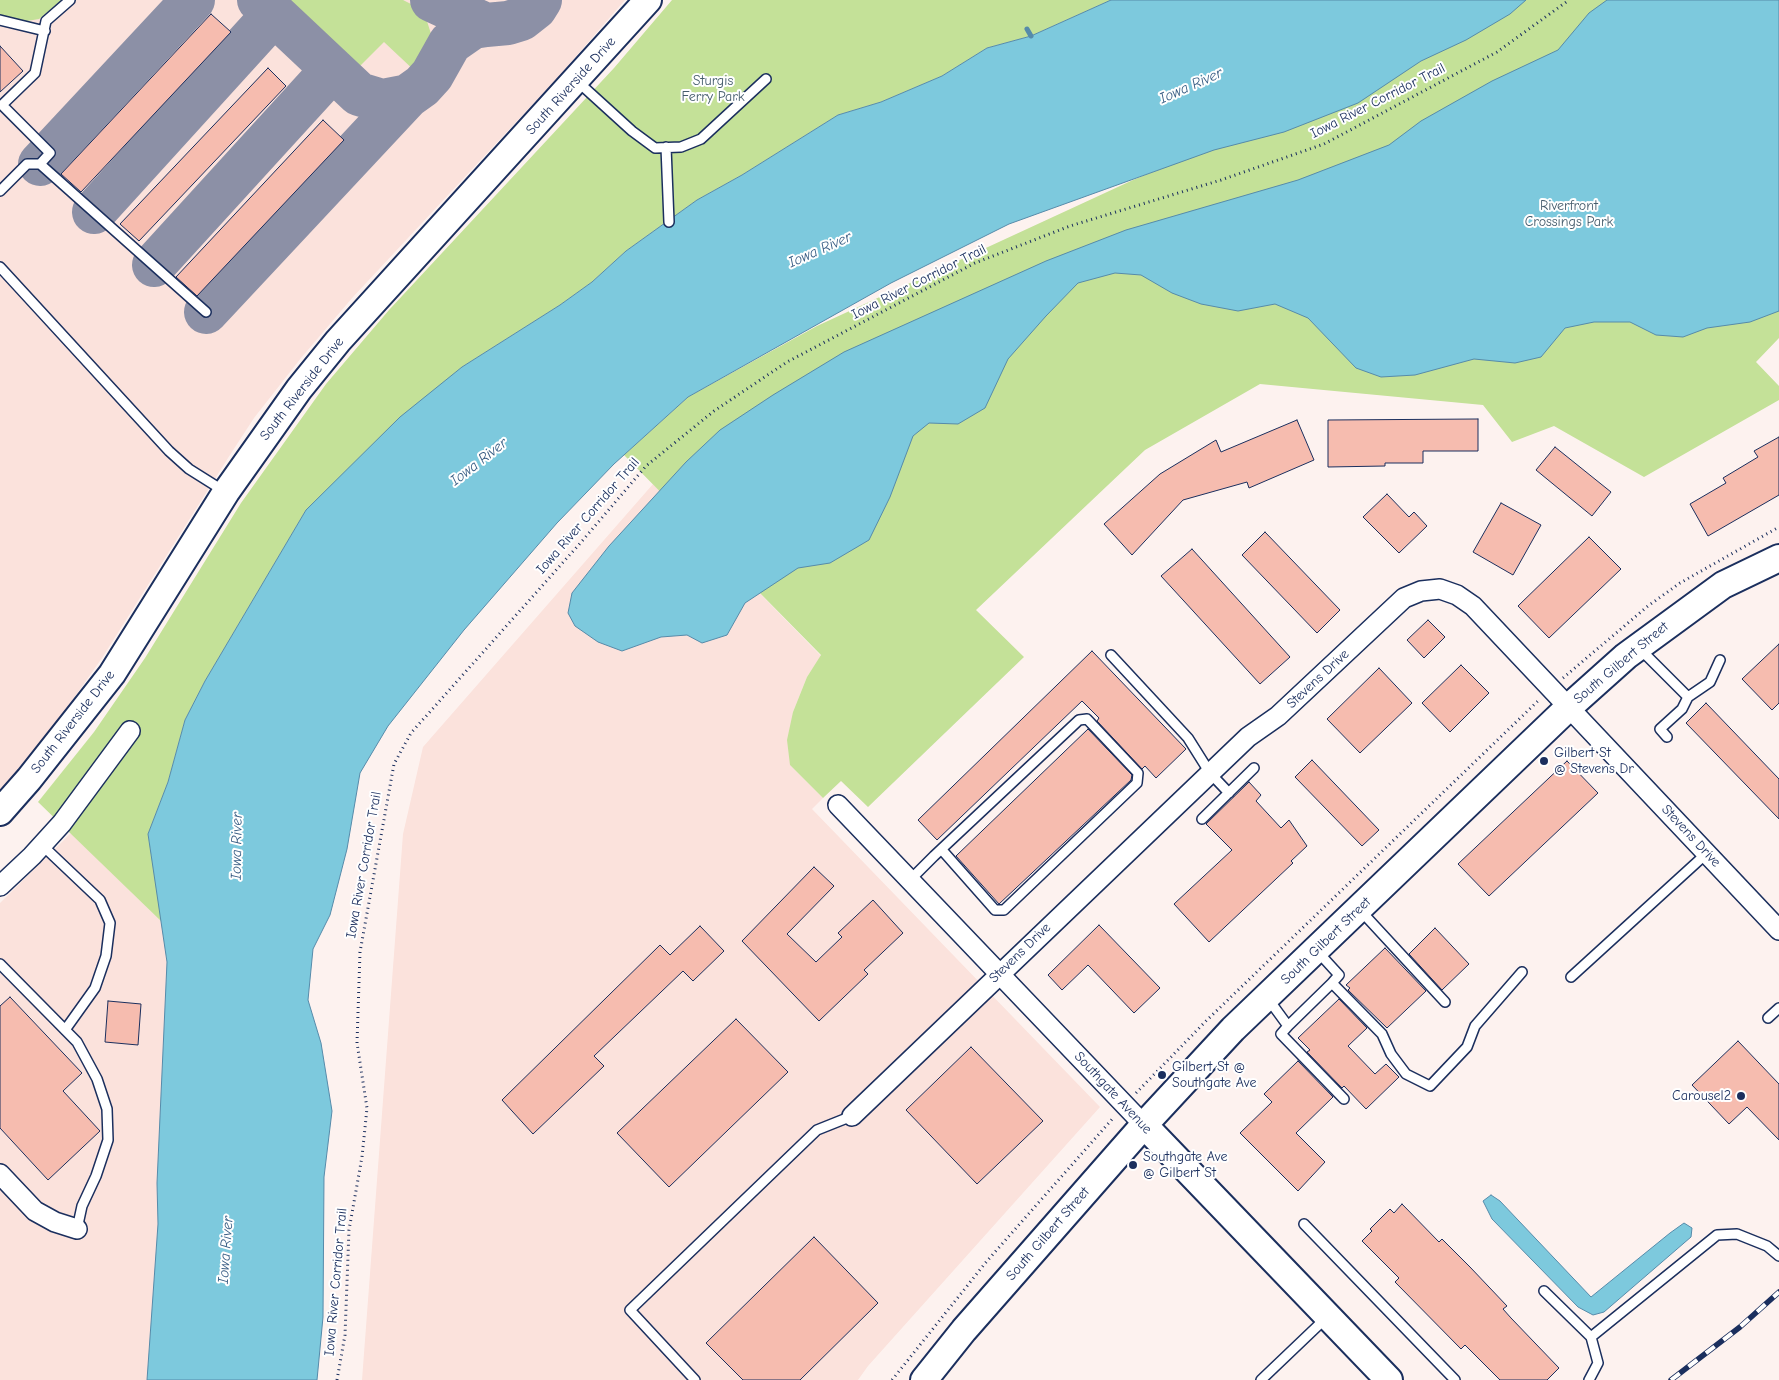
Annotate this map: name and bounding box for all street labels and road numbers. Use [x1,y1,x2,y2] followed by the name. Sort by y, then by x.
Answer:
[522,33,620,139] street label: South Riverside Drive
[1308,60,1448,142] street label: Iowa River Corridor Trail
[849,241,989,323] street label: Iowa River Corridor Trail
[256,334,348,444] street label: South Riverside Drive
[533,454,643,578] street label: Iowa River Corridor Trail
[1570,618,1672,708] street label: South Gilbert Street
[1283,646,1353,712] street label: Stevens Drive
[27,667,119,777] street label: South Riverside Drive
[343,790,385,940] street label: Iowa River Corridor Trail
[1658,801,1724,871] street label: Stevens Drive
[1278,894,1374,988] street label: South Gilbert Street
[986,919,1054,987] street label: Stevens Drive
[1071,1048,1155,1138] street label: Southgate Avenue
[1003,1184,1093,1284] street label: South Gilbert Street
[321,1207,351,1357] street label: Iowa River Corridor Trail

